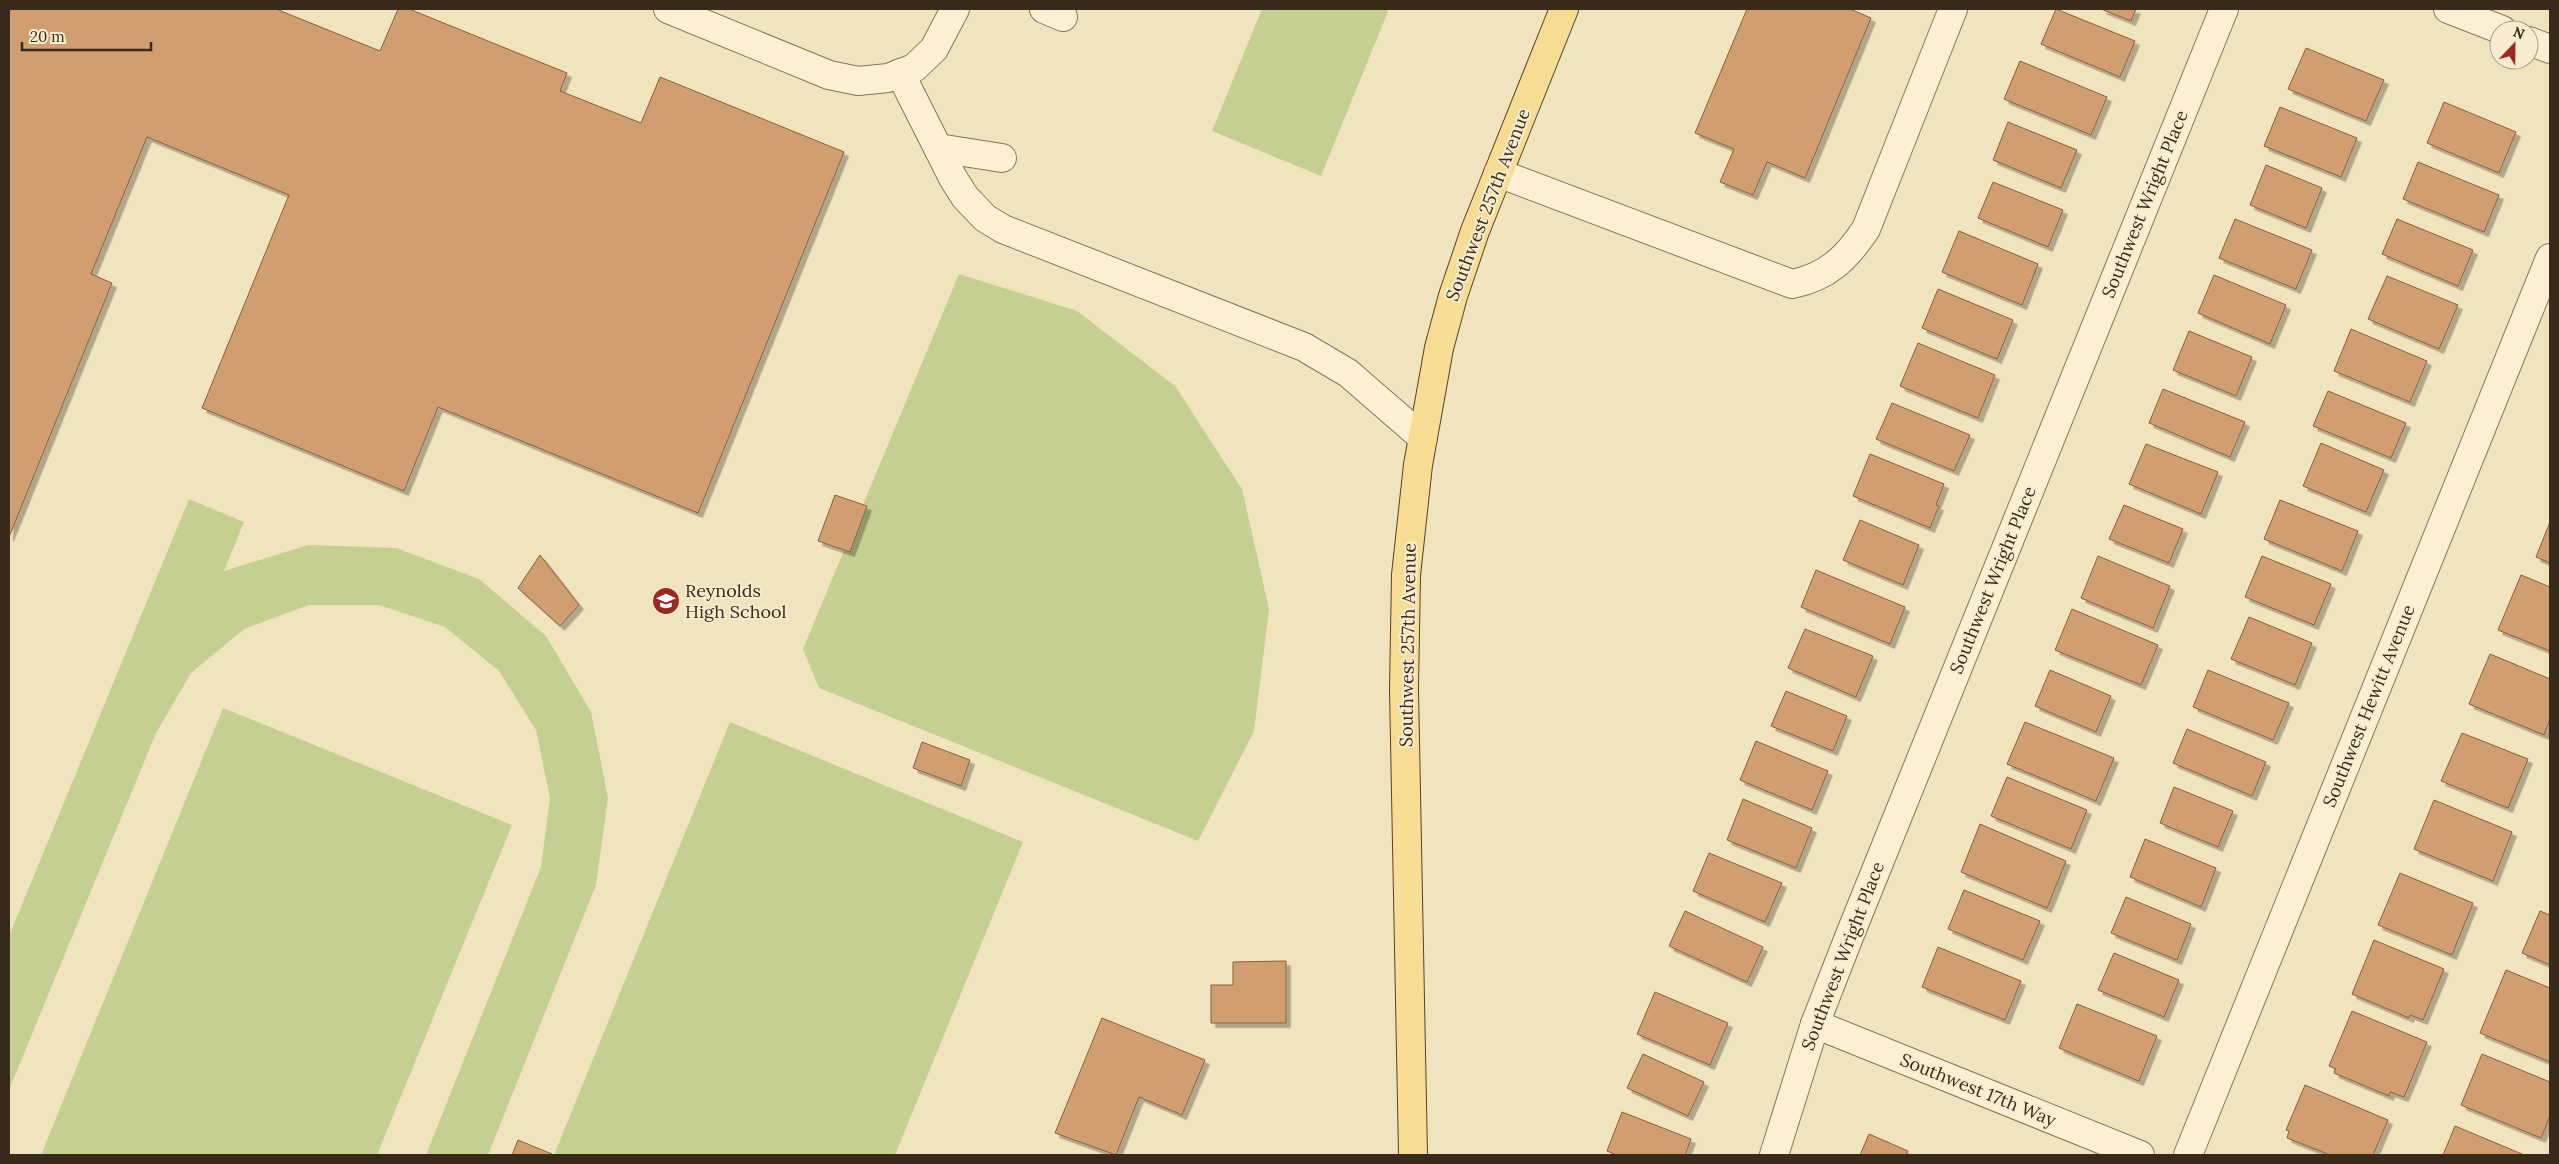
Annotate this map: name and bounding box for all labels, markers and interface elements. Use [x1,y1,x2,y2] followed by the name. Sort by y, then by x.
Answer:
[22,20,151,52] scale bar
[2489,20,2539,70] north arrow
[2510,23,2527,43] text: N
[30,27,65,46] text: 20 m
[1440,105,1535,304] street label: Southwest 257th Avenue
[2096,106,2193,301] street label: Southwest Wright Place
[1944,482,2041,677] street label: Southwest Wright Place
[1394,542,1421,747] street label: Southwest 257th Avenue
[685,579,786,623] place label: Reynolds High School
[651,586,681,616] school or university icon: Reynolds High School
[2317,601,2420,810] street label: Southwest Hewitt Avenue
[1796,858,1889,1053] street label: Southwest Wright Place
[1897,1048,2060,1132] street label: Southwest 17th Way

